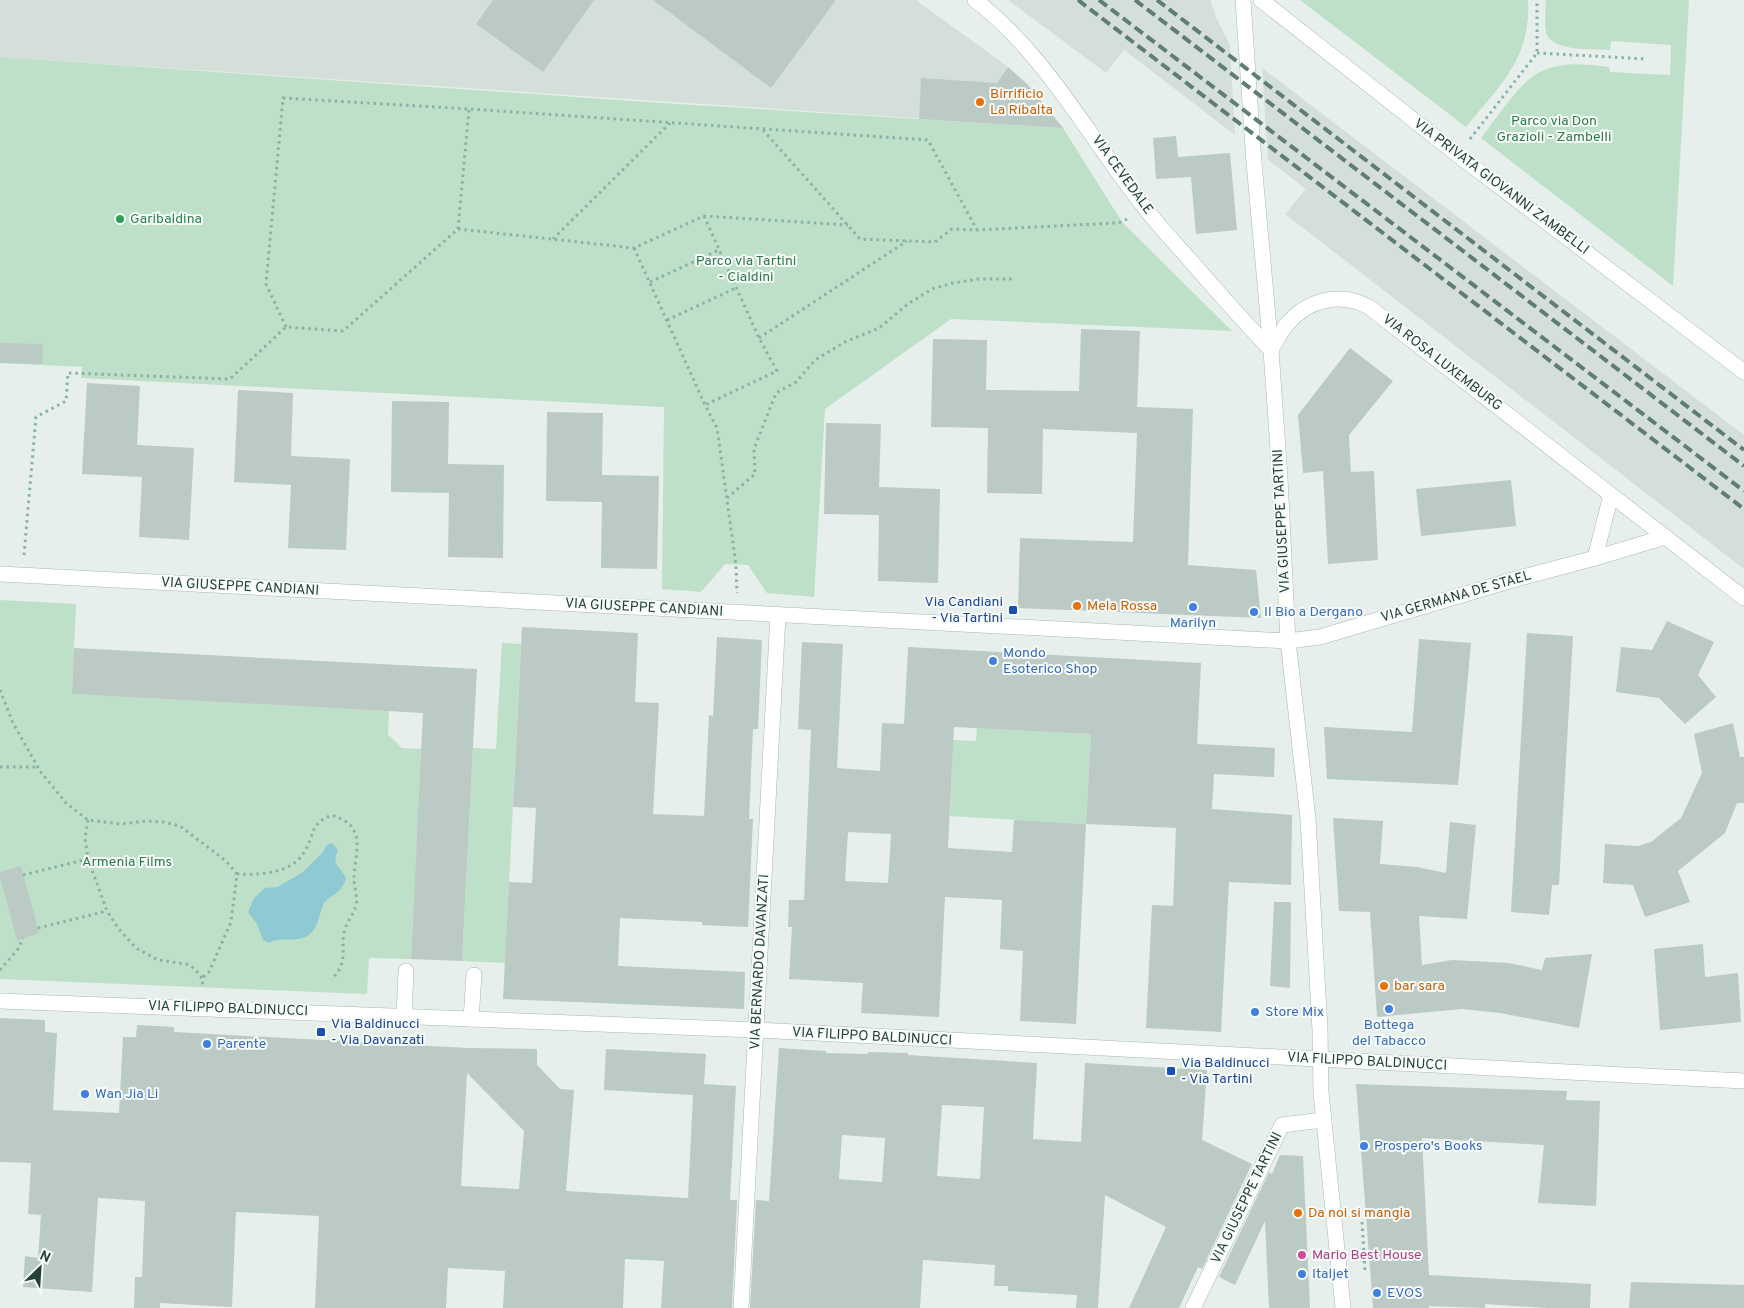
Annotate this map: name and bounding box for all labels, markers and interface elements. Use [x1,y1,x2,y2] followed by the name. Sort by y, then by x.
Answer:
[990,86,1053,119] place label: Birrificio La Ribalta
[974,96,986,108] marker: Birrificio La Ribalta
[1496,113,1612,146] park label: Parco via Don Grazioli - Zambelli
[1410,115,1592,259] street label: VIA PRIVATA GIOVANNI ZAMBELLI
[1088,132,1156,218] street label: VIA CEVEDALE
[130,211,202,228] place label: Garibaldina
[114,213,126,225] marker: Garibaldina
[696,253,796,286] park label: Parco via Tartini - Cialdini
[1379,311,1505,415] street label: VIA ROSA LUXEMBURG
[1270,448,1294,594] street label: VIA GIUSEPPE TARTINI
[1379,567,1533,627] street label: VIA GERMANA DE STAEL
[160,574,320,600] street label: VIA GIUSEPPE CANDIANI
[925,594,1003,627] place label: Via Candiani - Via Tartini
[564,595,724,621] street label: VIA GIUSEPPE CANDIANI
[1087,598,1157,615] place label: Mela Rossa
[1071,600,1083,612] marker: Mela Rossa
[1187,601,1199,613] marker: Marilyn
[1007,604,1019,616] marker: Via Candiani - Via Tartini
[1264,604,1363,621] place label: Il Bio a Dergano
[1248,606,1260,618] marker: Il Bio a Dergano
[1170,615,1216,632] place label: Marilyn
[1003,645,1097,678] place label: Mondo Esoterico Shop
[987,655,999,667] marker: Mondo Esoterico Shop
[82,854,172,871] park label: Armenia Films
[747,874,773,1050] street label: VIA BERNARDO DAVANZATI
[1394,978,1445,995] place label: bar sara
[1378,980,1390,992] marker: bar sara
[148,998,308,1020] street label: VIA FILIPPO BALDINUCCI
[1383,1003,1395,1015] marker: Bottega del Tabacco
[1265,1004,1324,1021] place label: Store Mix
[1249,1006,1261,1018] marker: Store Mix
[331,1016,424,1049] place label: Via Baldinucci - Via Davanzati
[1352,1017,1426,1050] place label: Bottega del Tabacco
[792,1024,952,1050] street label: VIA FILIPPO BALDINUCCI
[315,1026,327,1038] marker: Via Baldinucci - Via Davanzati
[217,1036,266,1053] place label: Parente
[201,1038,213,1050] marker: Parente
[1287,1049,1447,1075] street label: VIA FILIPPO BALDINUCCI
[1181,1055,1269,1088] place label: Via Baldinucci - Via Tartini
[1165,1065,1177,1077] marker: Via Baldinucci - Via Tartini
[95,1086,158,1103] place label: Wan Jia Li
[79,1088,91,1100] marker: Wan Jia Li
[1208,1129,1286,1267] street label: VIA GIUSEPPE TARTINI
[1374,1138,1483,1155] place label: Prospero's Books
[1358,1140,1370,1152] marker: Prospero's Books
[1308,1205,1410,1222] place label: Da noi si mangia
[1292,1207,1304,1219] marker: Da noi si mangia
[15,1243,65,1293] north arrow
[1312,1247,1422,1264] place label: Mario Best House
[37,1248,53,1267] text: N
[1296,1249,1308,1261] marker: Mario Best House
[1312,1266,1349,1283] place label: Italjet
[1296,1268,1308,1280] marker: Italjet
[1387,1285,1423,1302] place label: EVOS
[1371,1287,1383,1299] marker: EVOS

